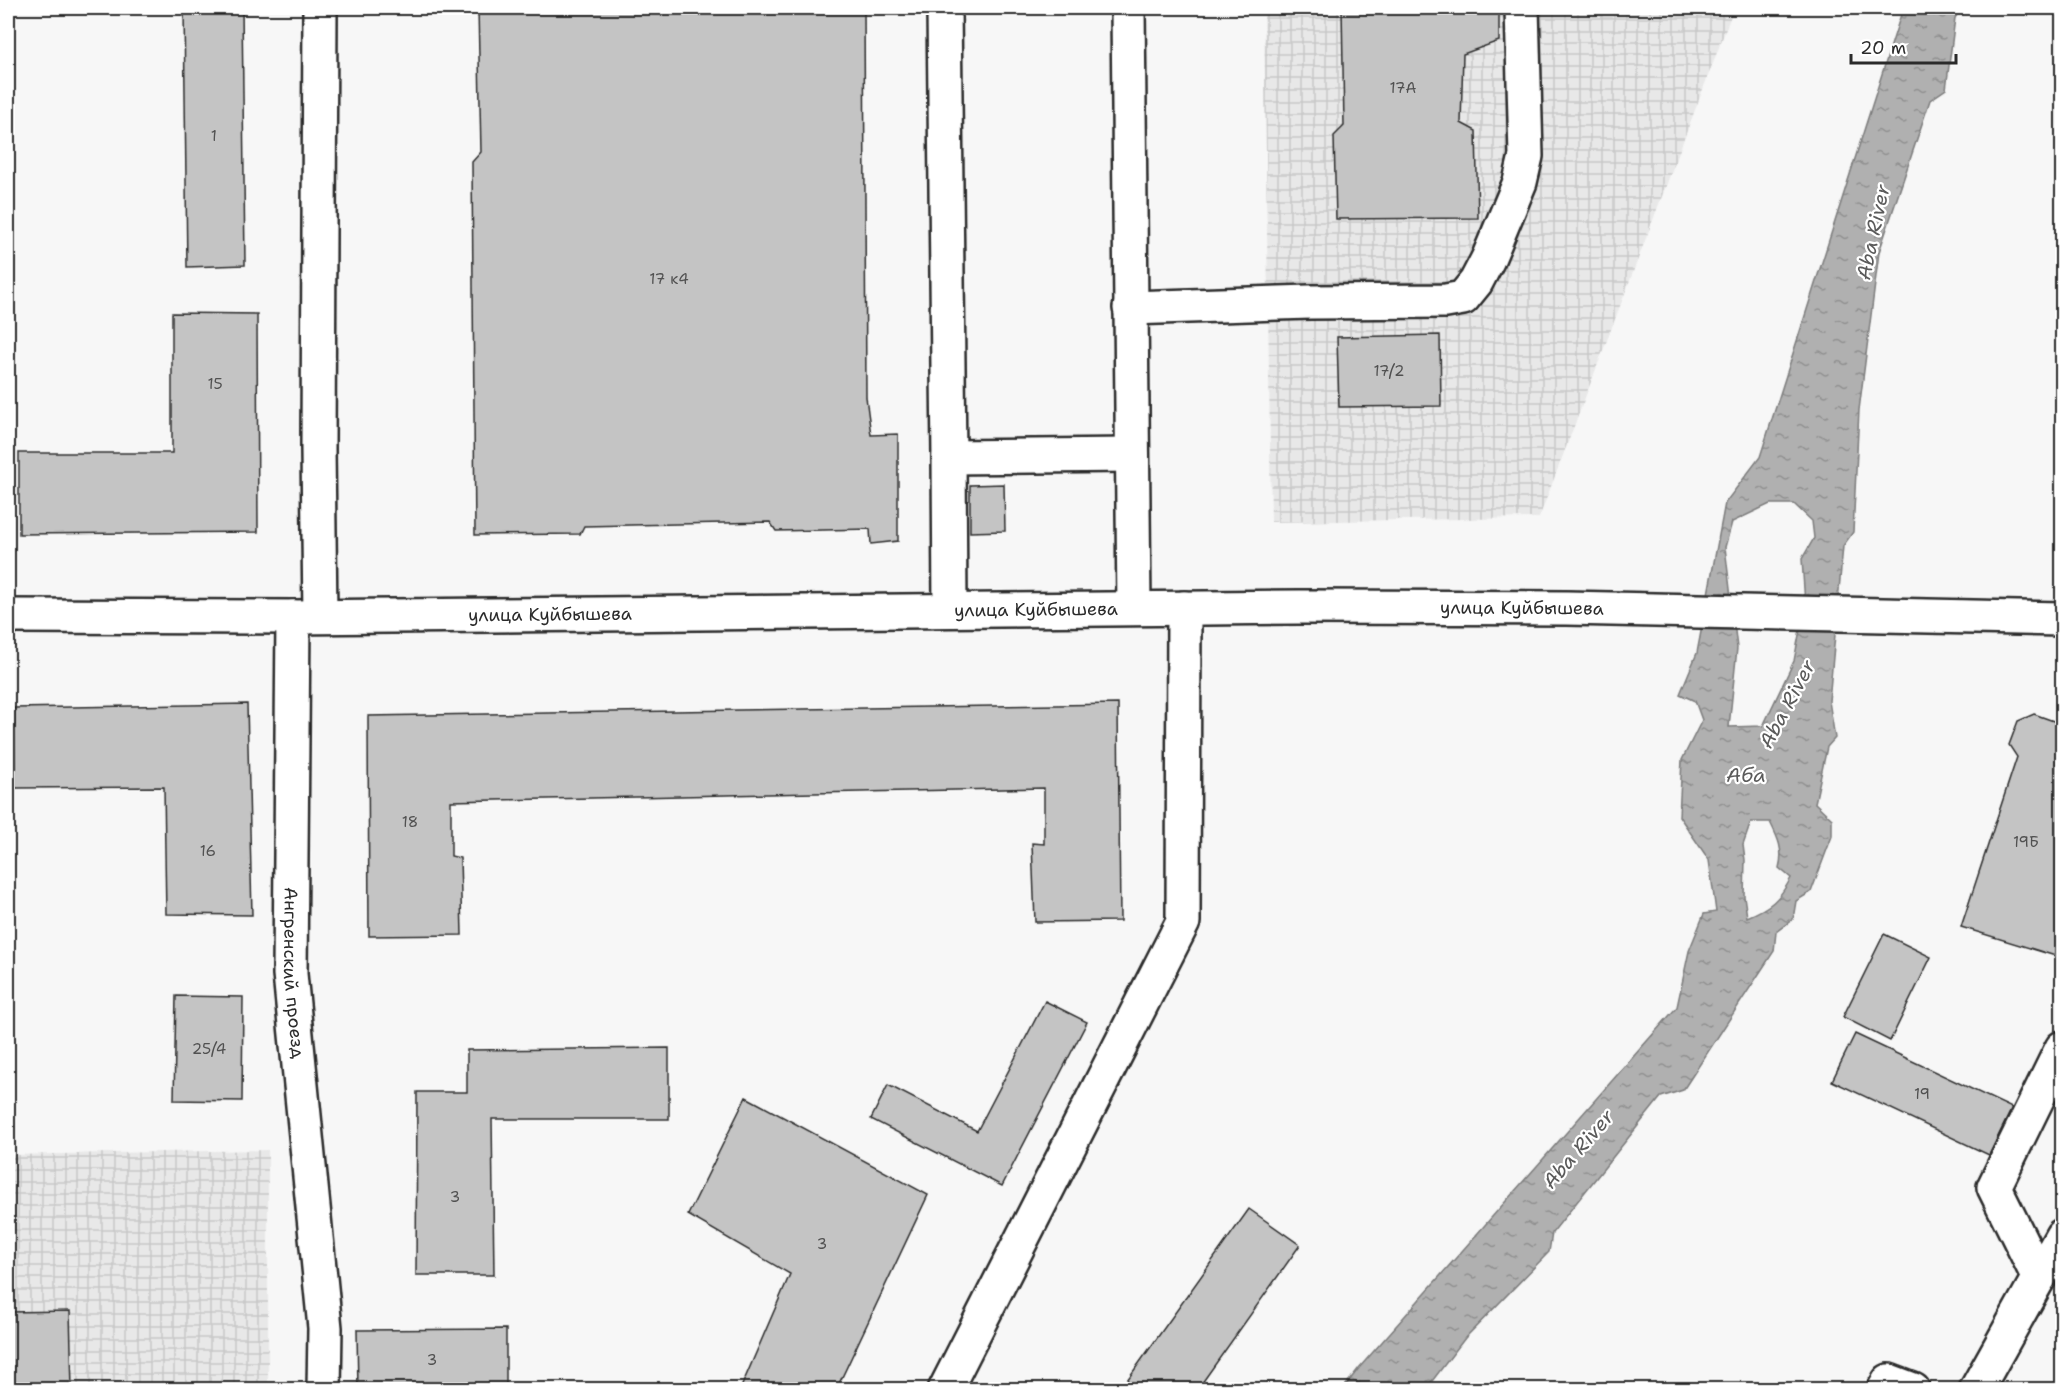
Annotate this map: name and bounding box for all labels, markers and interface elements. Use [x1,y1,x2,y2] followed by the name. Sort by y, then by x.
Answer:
[1851,27,1956,65] scale bar
[1860,36,1906,60] text: 20 m
[1390,78,1417,98] house number: 17А
[211,126,217,146] house number: 1
[1850,182,1896,282] water label: Aba River
[649,269,689,289] house number: 17 к4
[1374,361,1404,381] house number: 17/2
[207,374,223,394] house number: 15
[1440,596,1604,621] street label: улица Куйбышева
[954,597,1118,622] street label: улица Куйбышева
[468,602,632,627] street label: улица Куйбышева
[1753,655,1821,753] water label: Aba River
[1726,762,1766,788] water label: Аба
[402,812,418,832] house number: 18
[2013,832,2039,852] house number: 19Б
[200,841,216,861] house number: 16
[278,887,310,1060] street label: Ангренский проезд
[192,1039,226,1059] house number: 25/4
[1914,1084,1930,1104] house number: 19
[1537,1104,1620,1194] water label: Aba River
[450,1187,460,1207] house number: 3
[817,1234,827,1254] house number: 3
[427,1350,437,1370] house number: 3

